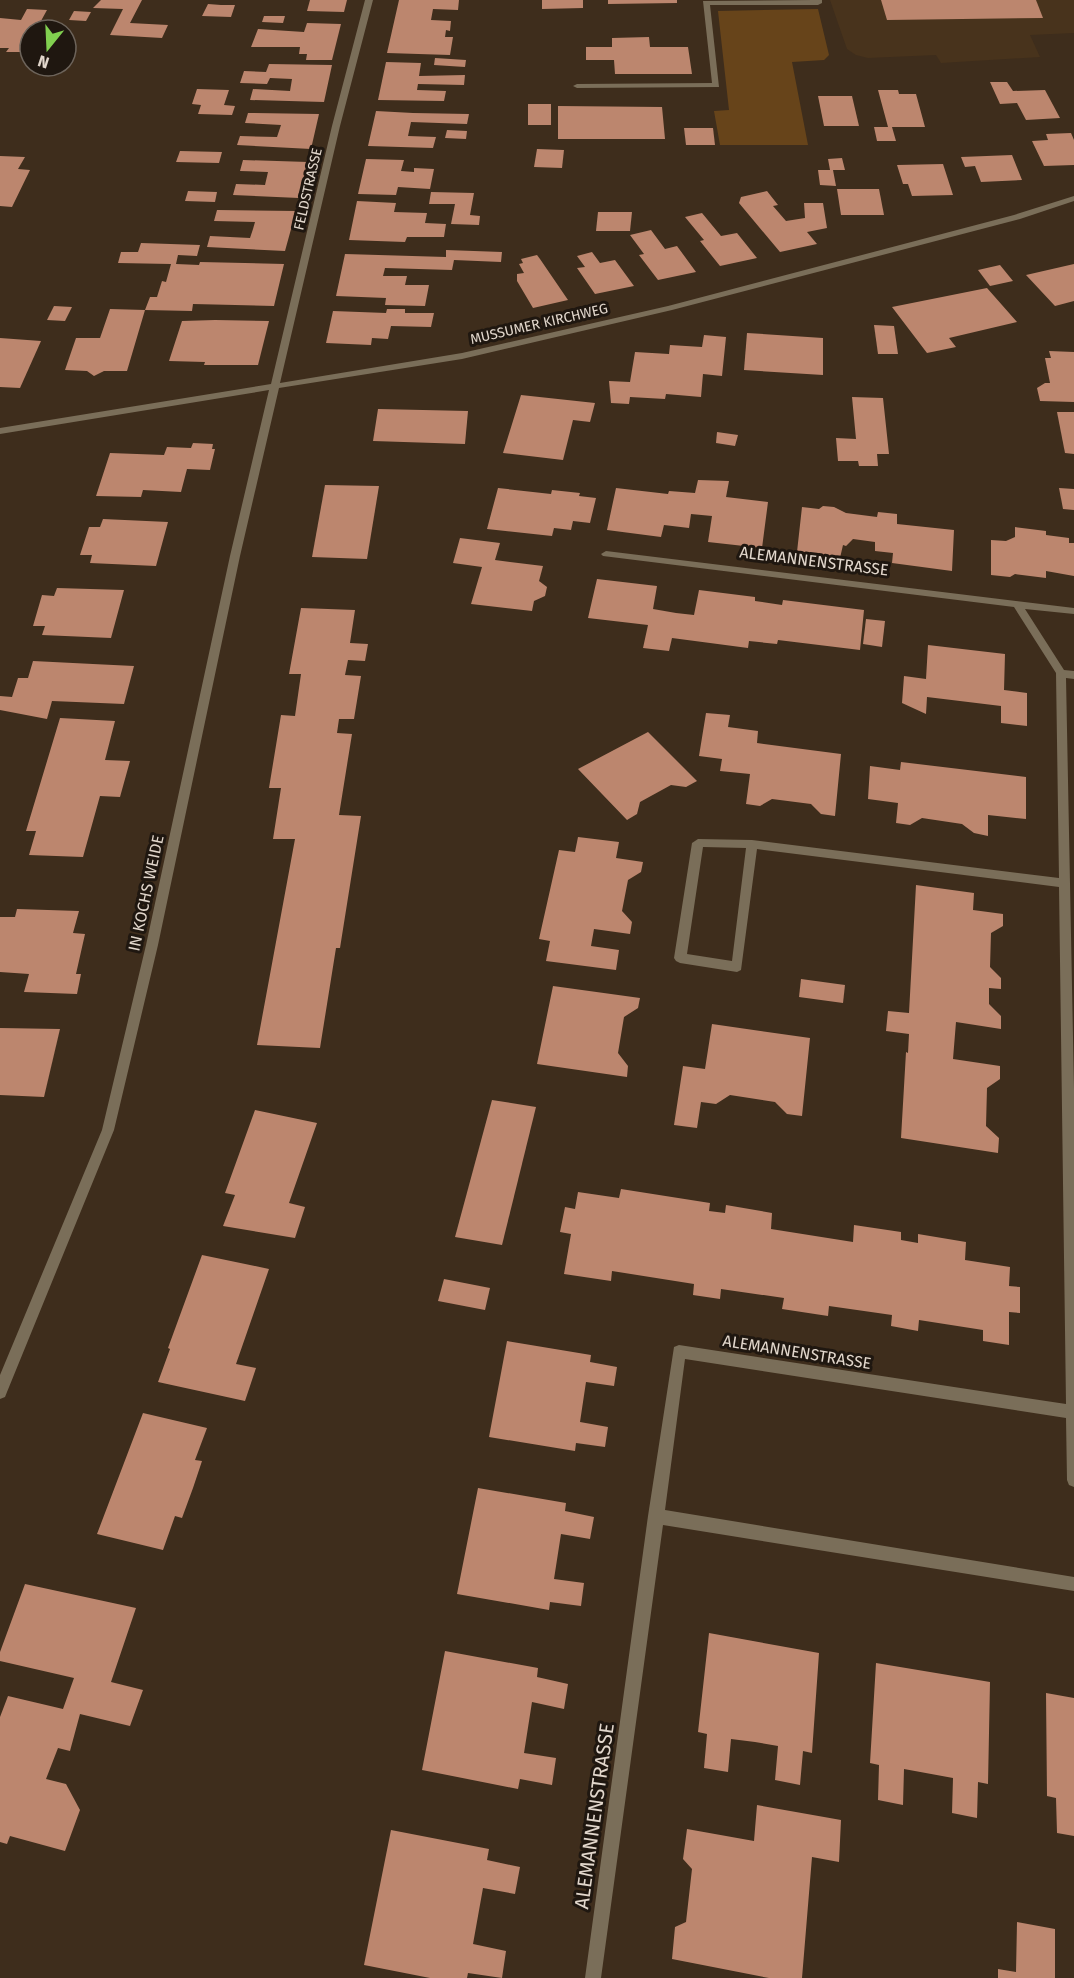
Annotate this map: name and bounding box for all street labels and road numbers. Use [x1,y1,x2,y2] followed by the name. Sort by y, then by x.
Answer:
[290,146,326,232] street label: FELDSTRASSE
[468,300,610,348] street label: MUSSUMER KIRCHWEG
[738,542,890,580] street label: ALEMANNENSTRASSE
[124,833,168,953] street label: IN KOCHS WEIDE
[721,1331,873,1373] street label: ALEMANNENSTRASSE
[569,1722,619,1910] street label: ALEMANNENSTRASSE

